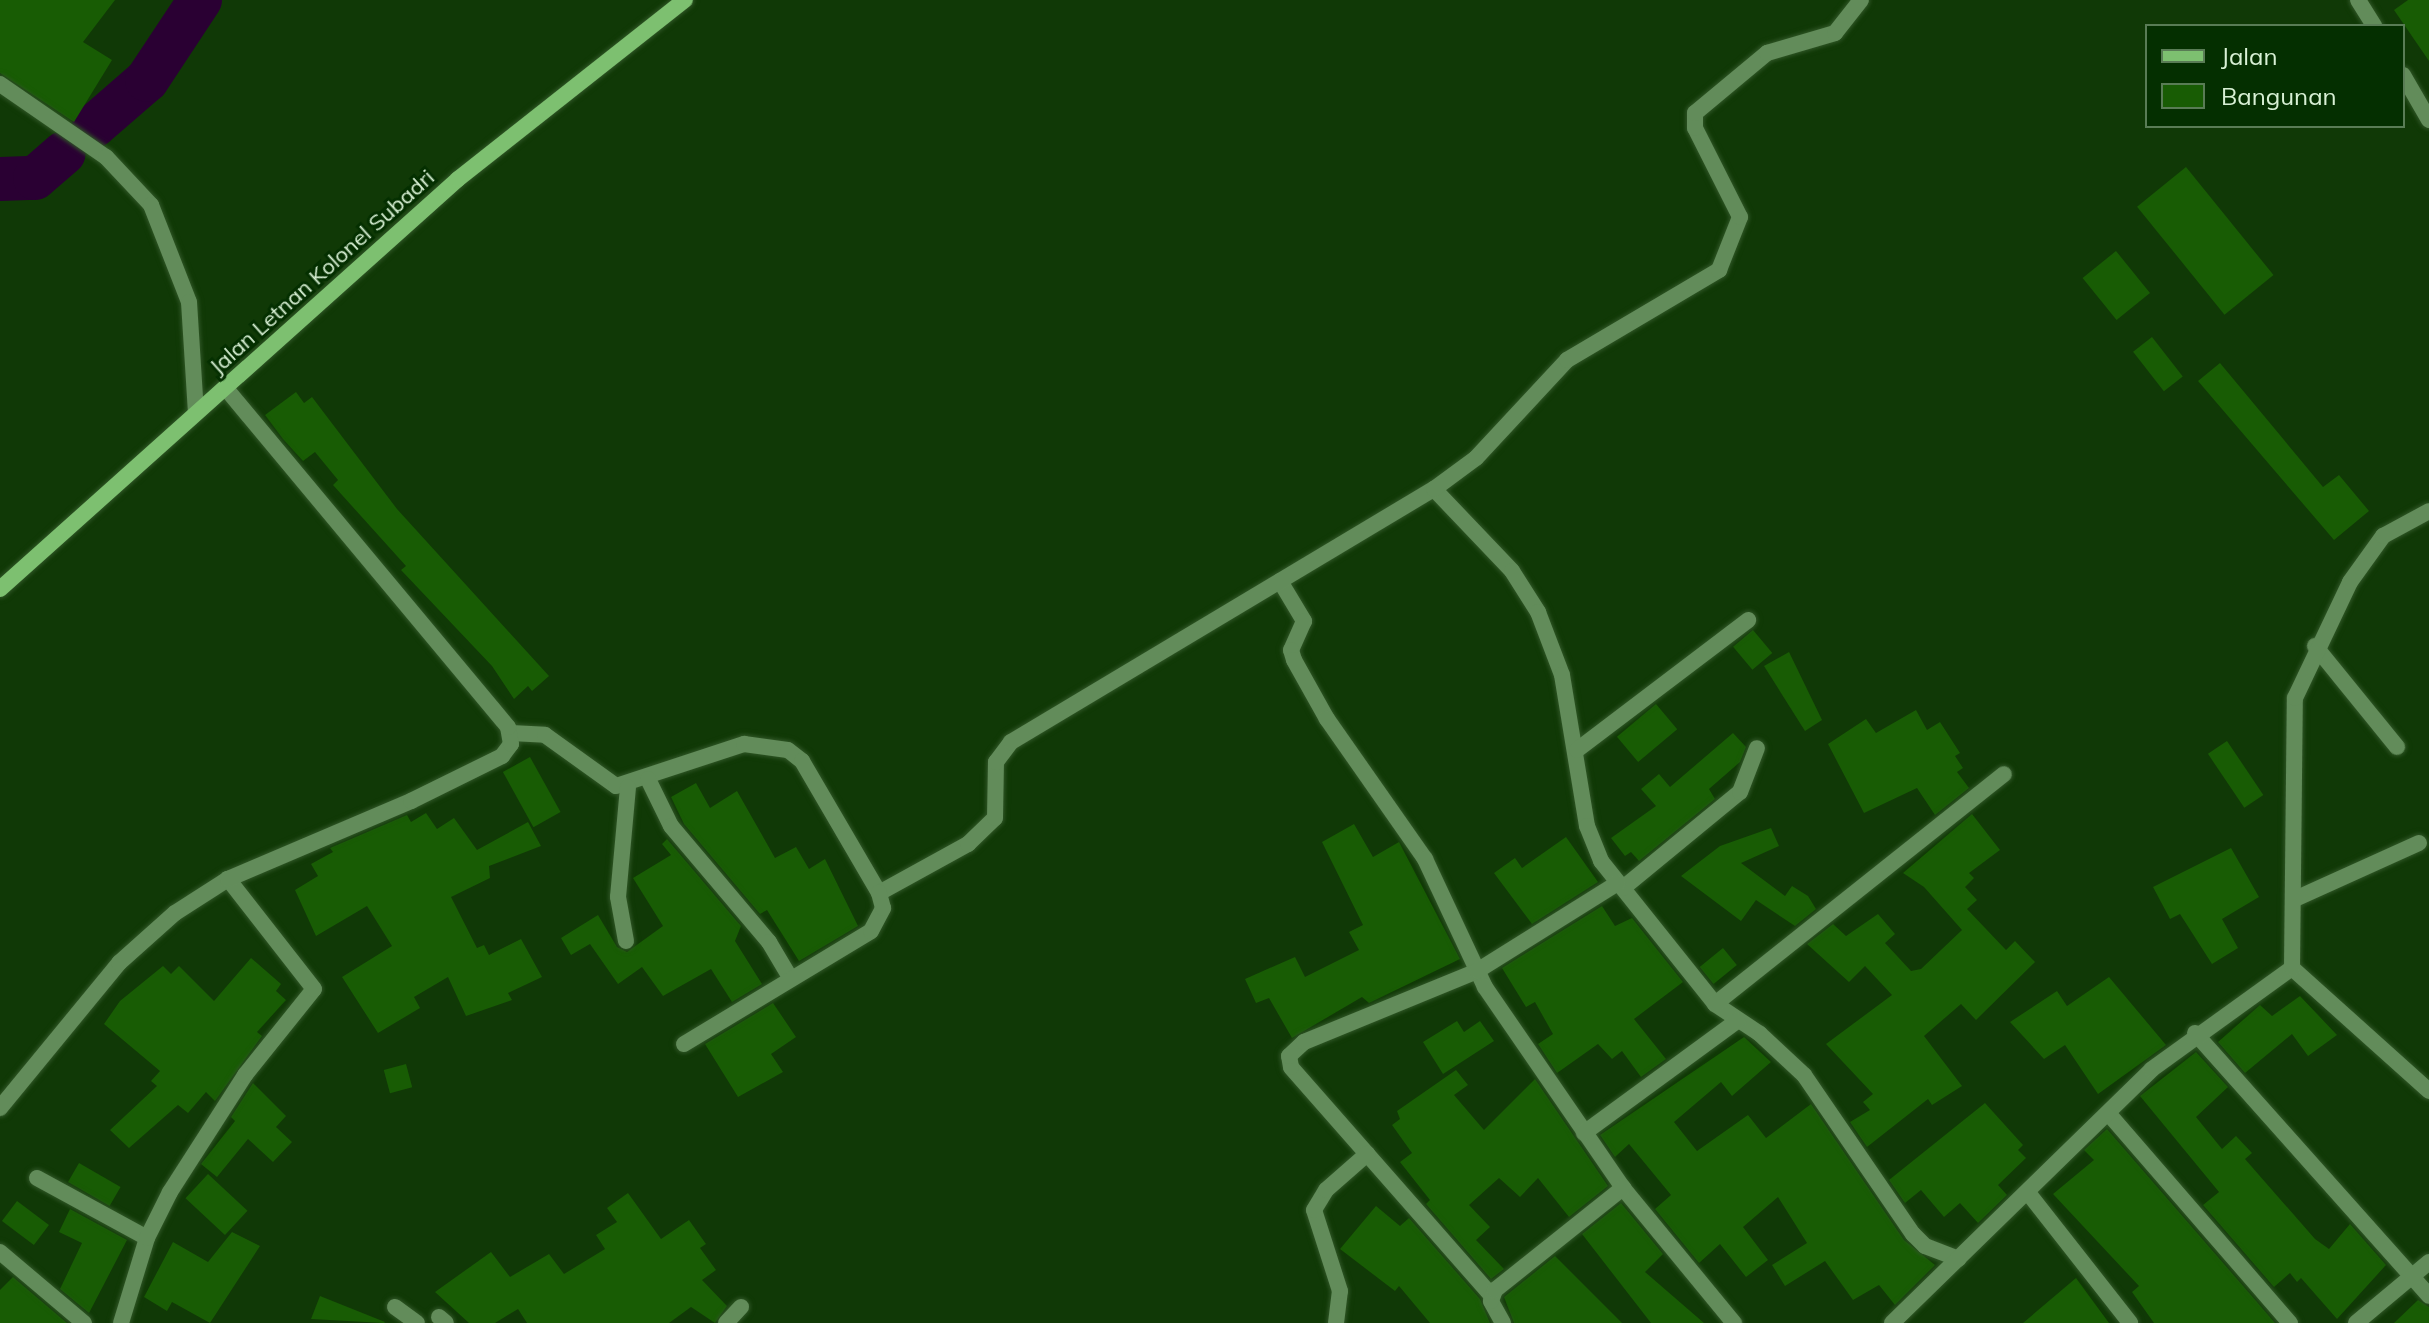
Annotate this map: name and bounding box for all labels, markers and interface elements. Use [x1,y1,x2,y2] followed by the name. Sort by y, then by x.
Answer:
[2145,24,2405,128] legend
[2221,41,2277,71] text: Jalan
[2221,81,2337,111] text: Bangunan
[204,164,440,380] street label: Jalan Letnan Kolonel Subadri

